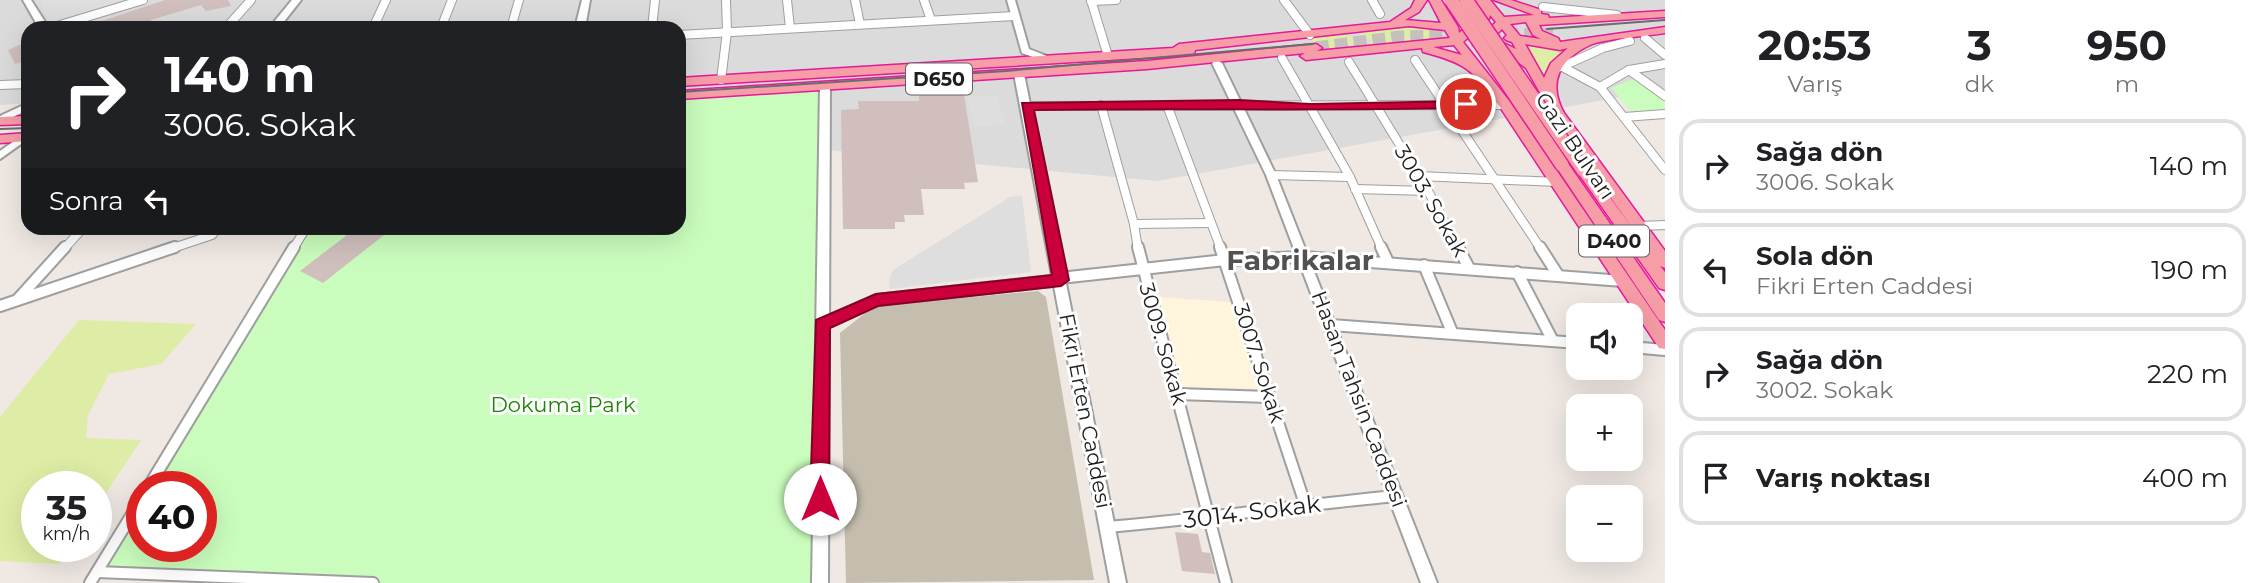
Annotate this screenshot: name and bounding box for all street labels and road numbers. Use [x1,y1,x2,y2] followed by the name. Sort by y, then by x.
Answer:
[906,64,972,94] road number: D650
[1531,88,1620,204] street label: Gazi Bulvarı
[1389,141,1474,261] street label: 3003. Sokak
[1579,226,1649,256] road number: D400
[1134,280,1193,408] street label: 3009. Sokak
[1307,287,1412,510] street label: Hasan Tahsin Caddesi
[1228,300,1291,426] street label: 3007. Sokak
[1054,311,1117,511] street label: Fikri Erten Caddesi
[1182,489,1323,534] street label: 3014. Sokak

